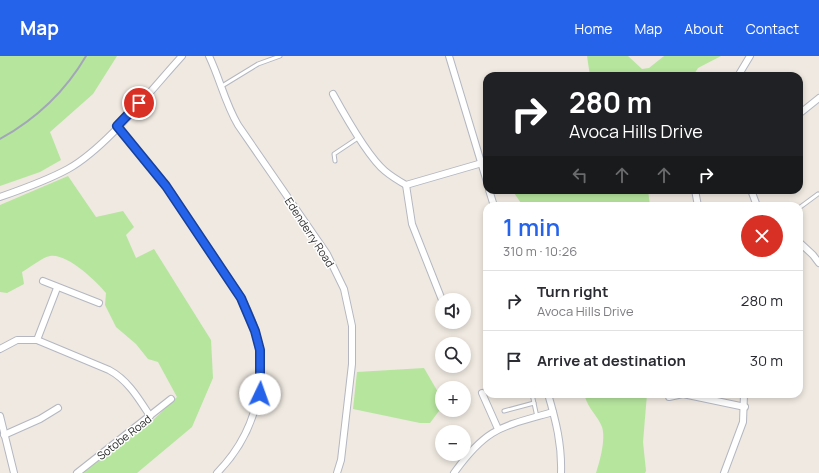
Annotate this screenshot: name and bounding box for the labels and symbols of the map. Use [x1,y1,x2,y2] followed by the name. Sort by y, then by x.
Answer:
[122,86,156,120] pin
[282,194,338,270] street label: Edenderry Road
[239,373,281,415] position arrow
[94,411,154,463] street label: Sotobe Road

